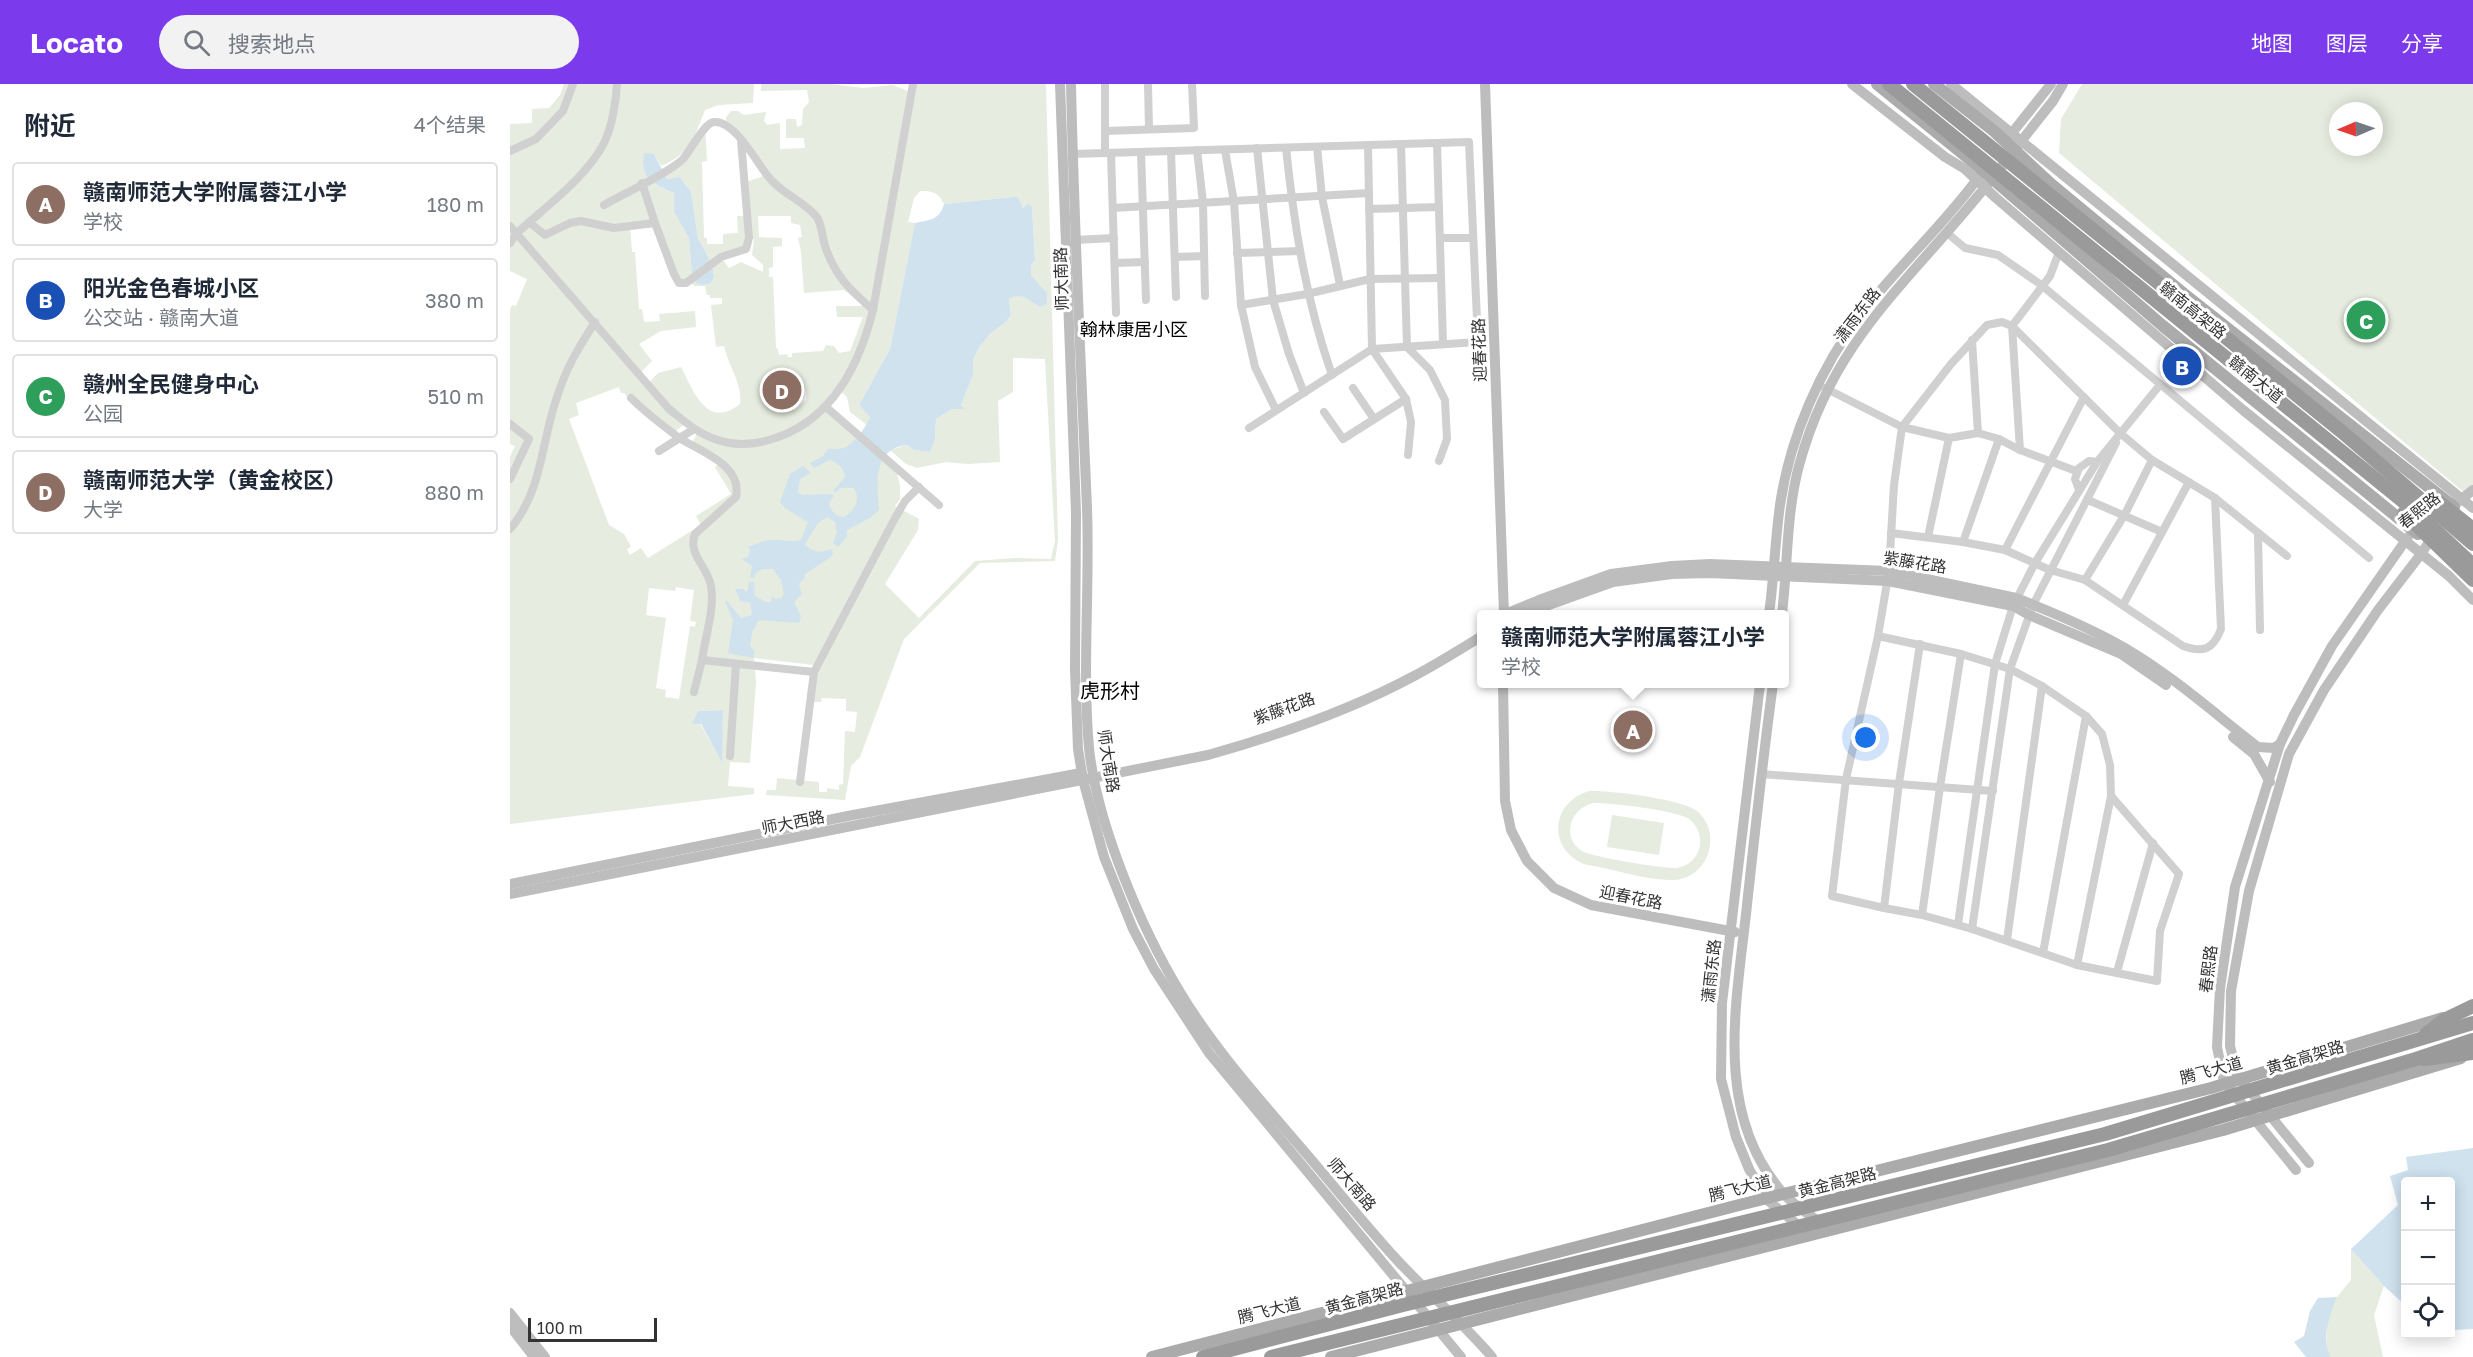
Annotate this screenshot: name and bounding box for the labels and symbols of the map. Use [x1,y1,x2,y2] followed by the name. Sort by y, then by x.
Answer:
[2329,102,2383,156] north arrow
[1050,247,1072,311] street label: 师大南路
[2156,277,2230,343] street label: 赣南高架路
[1830,283,1884,347] street label: 潇雨东路
[2346,298,2386,342] pin: C
[1080,318,1188,340] district label: 翰林康居小区
[1468,318,1490,382] street label: 迎春花路
[2162,344,2202,388] pin: B
[2225,351,2287,407] street label: 赣南大道
[762,368,802,412] pin: D
[2394,487,2444,533] street label: 春熙路
[1882,547,1948,577] street label: 紫藤花路
[1080,678,1140,702] district label: 虎形村
[1251,688,1317,728] street label: 紫藤花路
[1614,708,1652,752] pin: A
[1851,723,1880,752] your location
[1094,728,1124,794] street label: 师大南路
[760,806,826,838] street label: 师大西路
[1598,881,1664,913] street label: 迎春花路
[1698,938,1724,1004] street label: 潇雨东路
[2195,944,2221,994] street label: 春熙路
[2264,1036,2346,1078] street label: 黄金高架路
[2177,1052,2245,1088] street label: 腾飞大道
[1323,1153,1381,1215] street label: 师大南路
[1796,1163,1878,1201] street label: 黄金高架路
[1707,1171,1773,1205] street label: 腾飞大道
[1323,1278,1405,1318] street label: 黄金高架路
[1236,1293,1302,1327] street label: 腾飞大道
[528,1315,657,1342] scale bar

